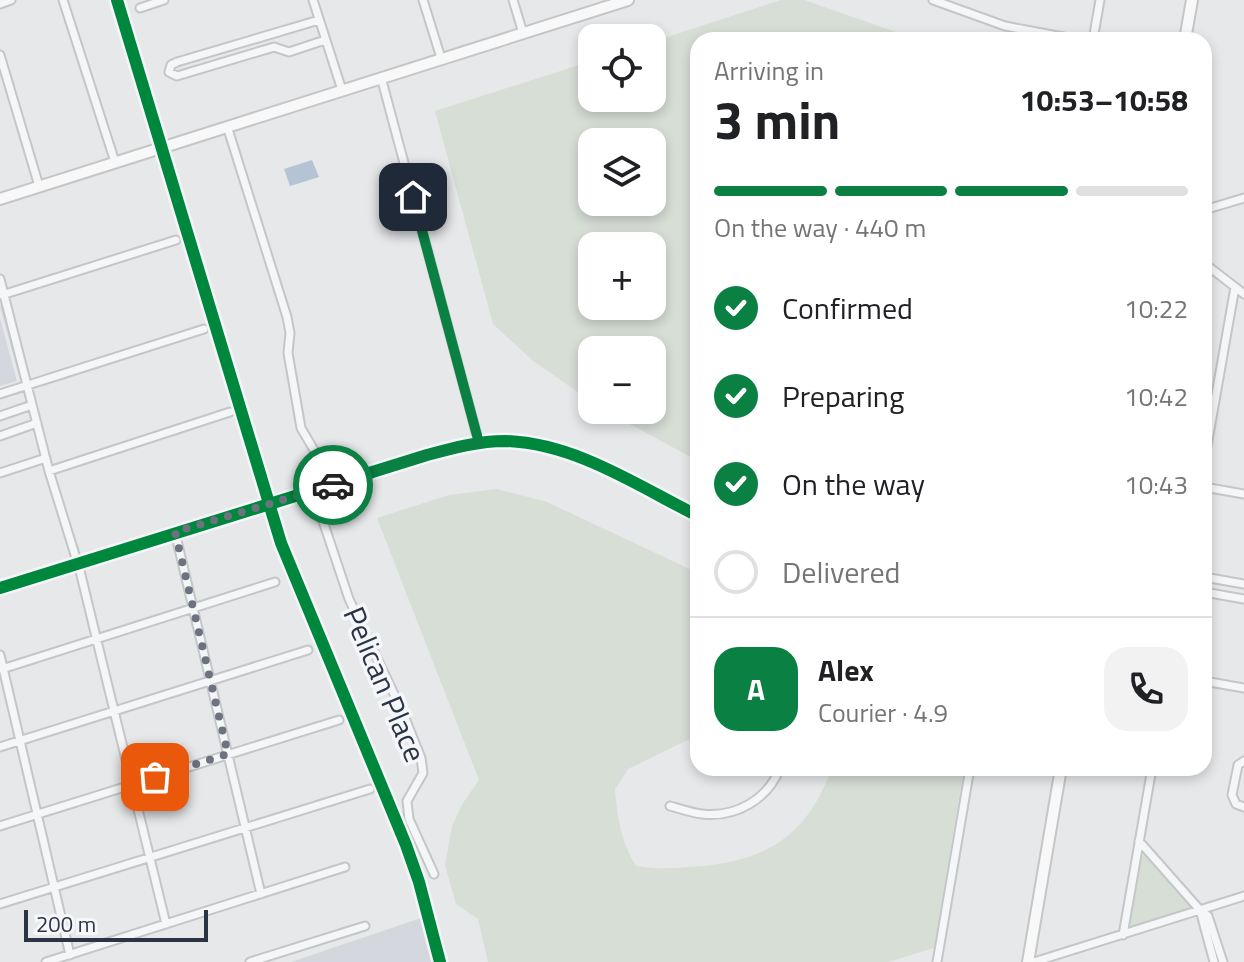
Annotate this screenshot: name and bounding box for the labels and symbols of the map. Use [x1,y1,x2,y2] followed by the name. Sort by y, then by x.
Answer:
[379,163,447,231] pin
[293,445,373,525] courier
[332,599,438,769] street label: Pelican Place
[121,743,189,811] pin
[24,906,208,942] scale bar

